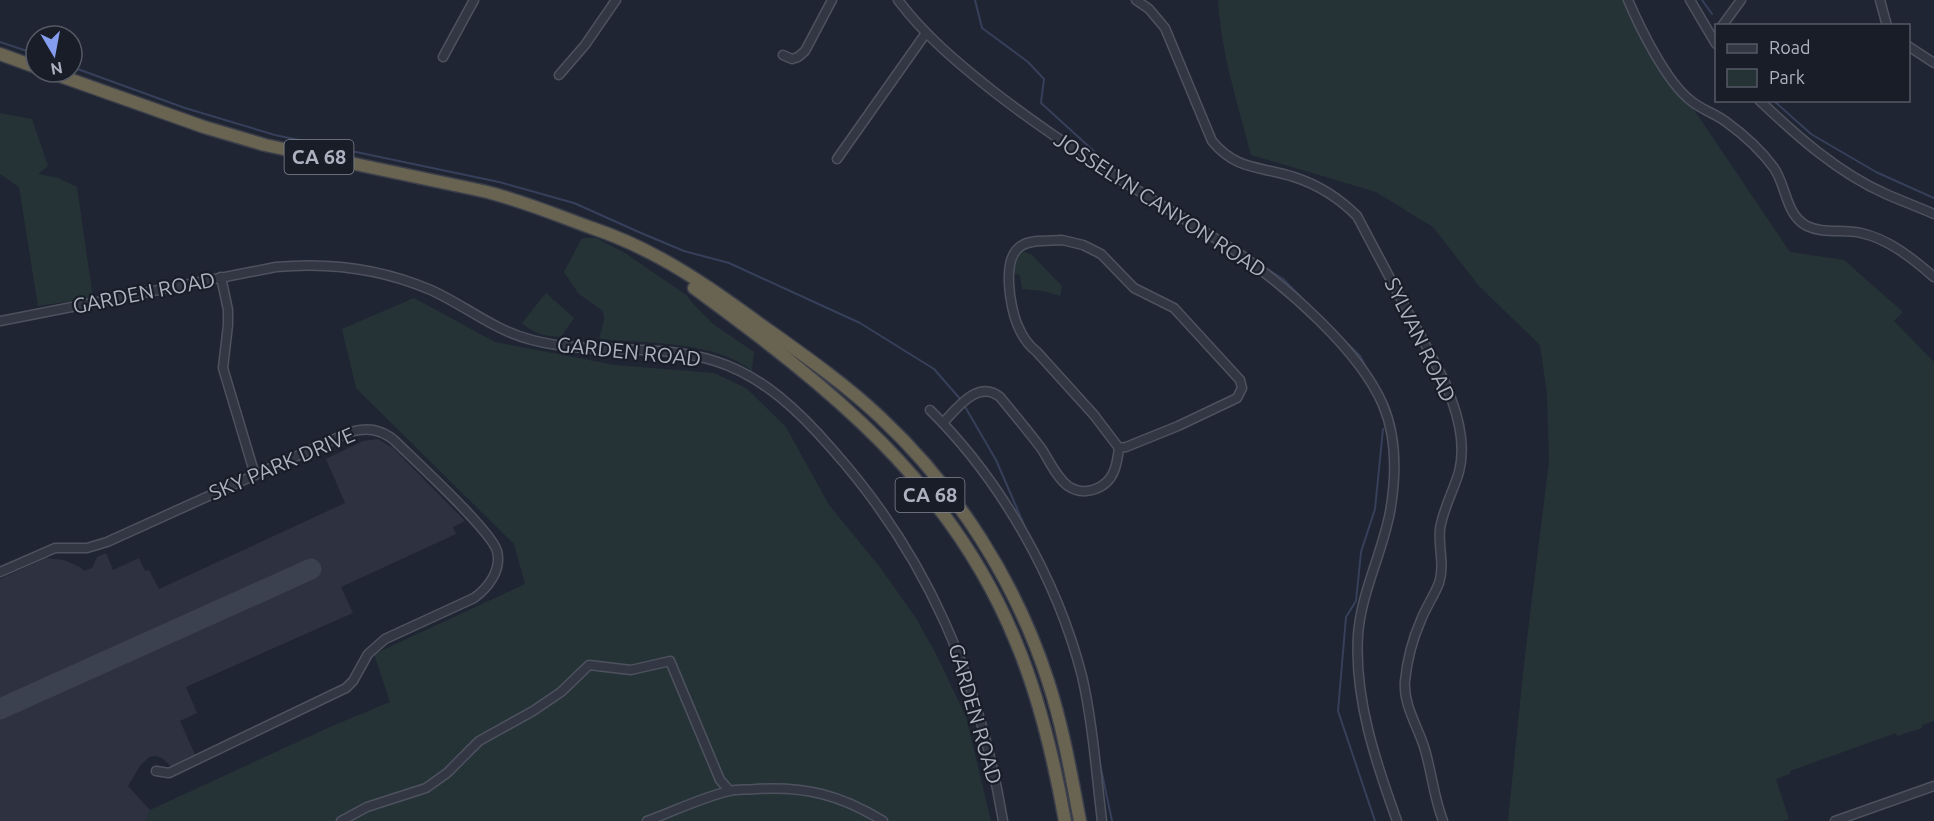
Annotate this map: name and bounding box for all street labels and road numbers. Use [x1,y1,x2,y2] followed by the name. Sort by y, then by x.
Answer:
[1050,127,1271,282] street label: JOSSELYN CANYON ROAD
[284,140,354,174] road number: CA 68
[70,266,217,318] street label: GARDEN ROAD
[1380,273,1461,406] street label: SYLVAN ROAD
[556,332,702,371] street label: GARDEN ROAD
[205,422,358,505] street label: SKY PARK DRIVE
[896,478,964,512] road number: CA 68
[944,641,1007,787] street label: GARDEN ROAD

